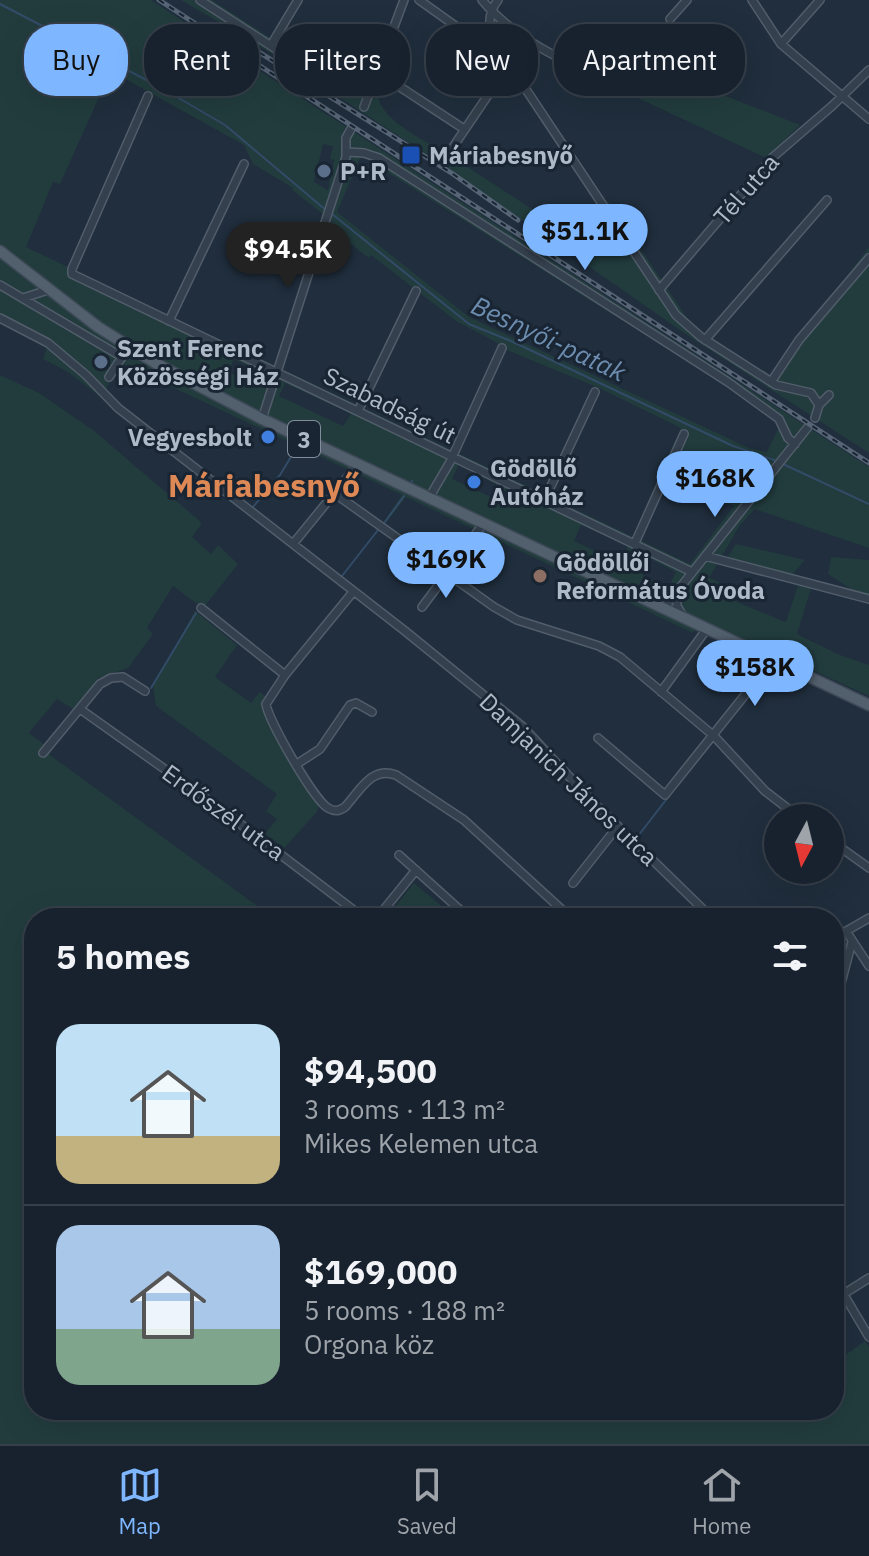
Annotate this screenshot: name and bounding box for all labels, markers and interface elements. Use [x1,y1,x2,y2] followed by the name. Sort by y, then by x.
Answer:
[24,24,128,96] chip: Buy
[144,24,259,96] chip: Rent
[275,24,410,96] chip: Filters
[426,24,538,96] chip: New
[554,24,745,96] chip: Apartment
[429,139,573,171] place label: Máriabesnyő
[400,144,422,166] marker: Máriabesnyő
[706,147,786,231] street label: Tél utca
[340,155,386,187] place label: P+R
[315,162,333,180] marker: P+R
[520,204,650,272] pin: $51.1K
[541,213,629,247] text: $51.1K
[223,222,353,290] pin: $94.5K
[244,231,332,265] text: $94.5K
[466,287,632,389] water label: Besnyői-patak
[117,332,279,392] place label: Szent Ferenc Közösségi Ház
[92,353,110,371] marker: Szent Ferenc Közösségi Ház
[319,359,461,451] street label: Szabadság út
[128,421,252,453] place label: Vegyesbolt
[288,421,320,457] road number: 3
[259,428,277,446] marker: Vegyesbolt
[659,451,771,519] pin: $168K
[490,452,584,512] place label: Gödöllő Autóház
[675,460,755,494] text: $168K
[168,464,360,506] district label: Máriabesnyő
[465,473,483,491] marker: Gödöllő Autóház
[390,532,502,600] pin: $169K
[406,541,486,575] text: $169K
[556,546,765,606] place label: Gödöllői Református Óvoda
[531,567,549,585] marker: Gödöllői Református Óvoda
[699,640,811,708] pin: $158K
[715,649,795,683] text: $158K
[473,686,665,873] street label: Damjanich János utca
[156,757,292,868] street label: Erdőszél utca
[764,804,844,884] north arrow
[764,804,844,884] map controls
[56,934,191,978] text: 5 homes
[768,934,812,978] icon: filters
[304,1048,437,1092] text: $94,500
[120,1056,216,1152] icon: home
[304,1092,505,1126] text: 3 rooms · 113 m²
[304,1126,538,1160] text: Mikes Kelemen utca
[304,1249,457,1293] text: $169,000
[120,1257,216,1353] icon: home
[304,1293,505,1327] text: 5 rooms · 188 m²
[304,1327,434,1361] text: Orgona köz
[118,1463,162,1540] tab: Map
[397,1463,457,1540] tab: Saved
[692,1463,751,1540] tab: Home

